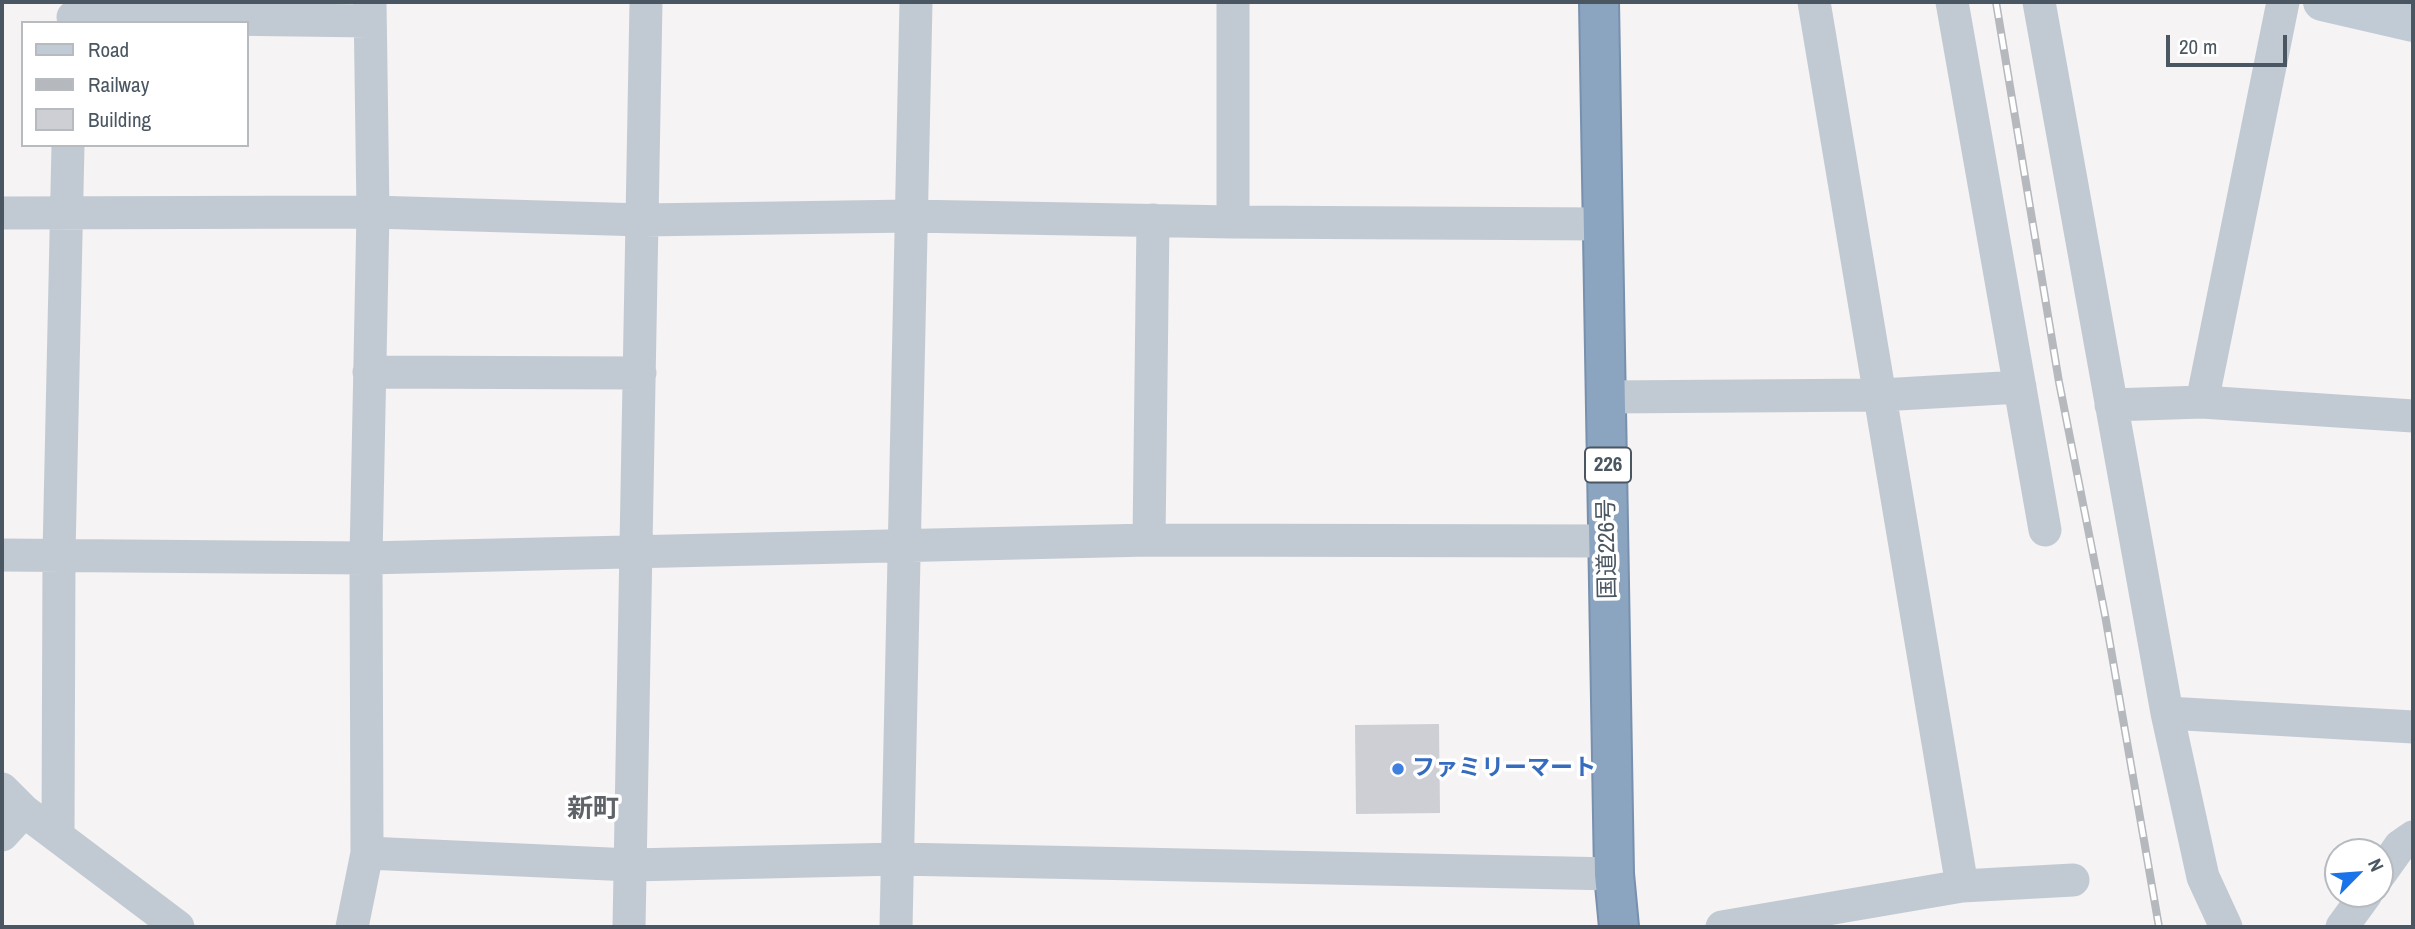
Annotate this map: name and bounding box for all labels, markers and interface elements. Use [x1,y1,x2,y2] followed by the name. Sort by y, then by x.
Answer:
[21,21,248,147] legend
[2170,21,2291,65] scale bar
[2179,32,2217,61] text: 20 m
[88,35,129,64] text: Road
[88,70,149,99] text: Railway
[88,105,151,134] text: Building
[1585,448,1631,482] road number: 226
[1593,499,1623,599] street label: 国道226号
[1412,755,1596,783] place label: ファミリーマート
[1390,761,1406,777] marker: ファミリーマート
[567,794,619,826] district label: 新町
[2324,838,2394,908] north arrow
[2362,854,2390,876] text: N

